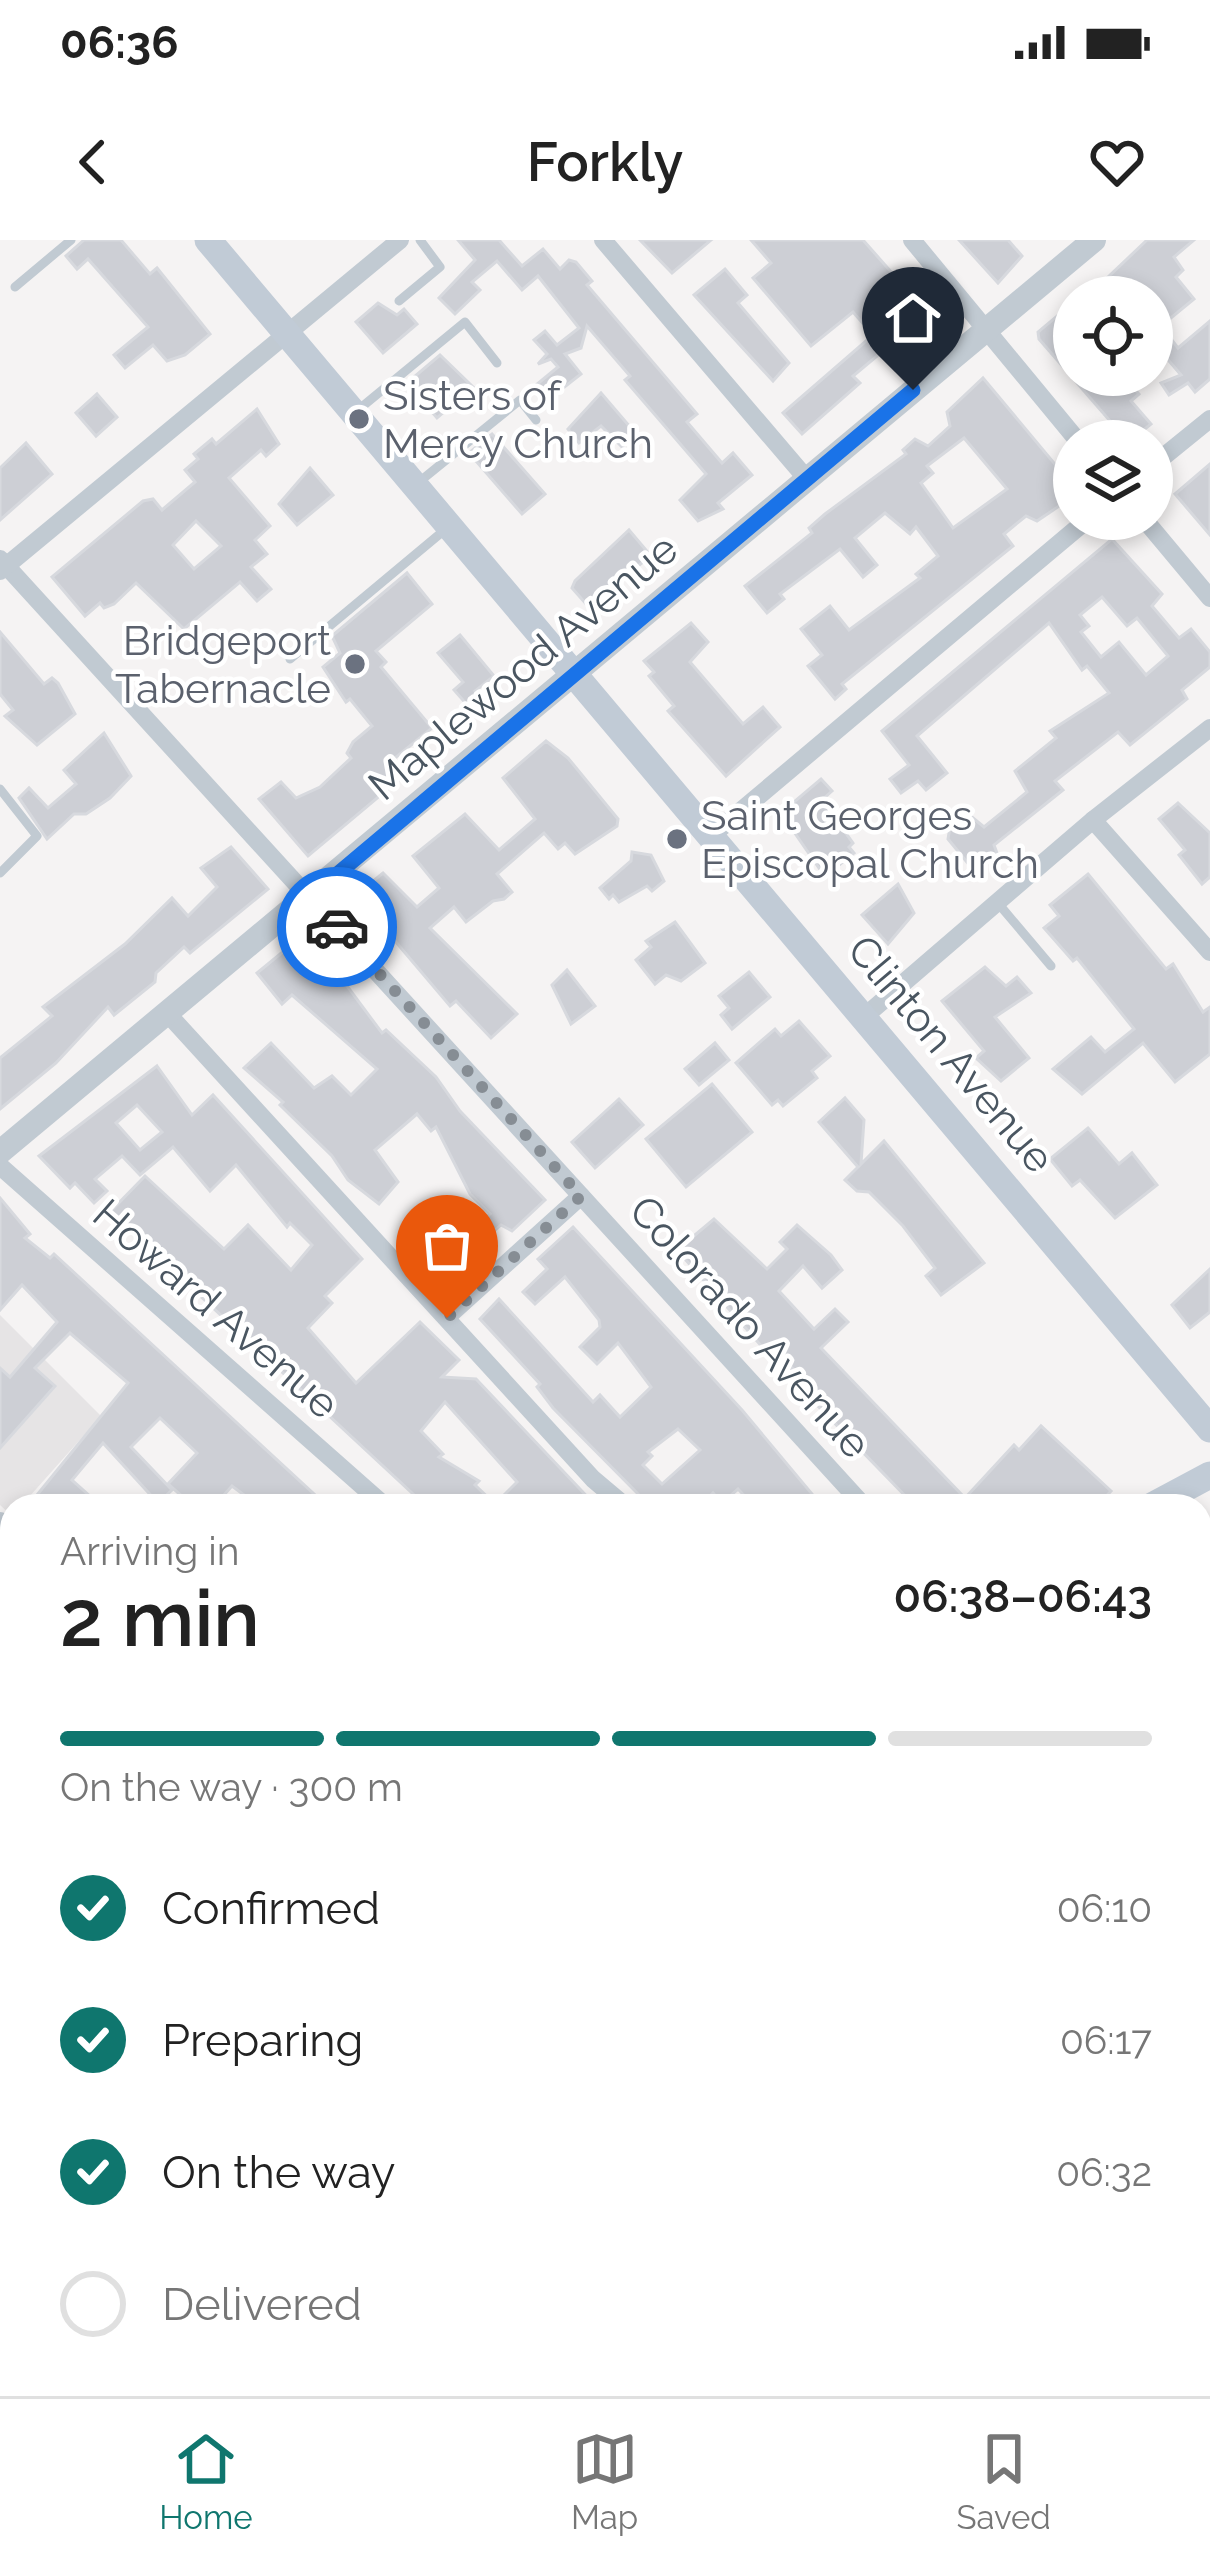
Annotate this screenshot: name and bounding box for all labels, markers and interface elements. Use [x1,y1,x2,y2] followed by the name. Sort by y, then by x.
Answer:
[60,16,179,69] text: 06:36
[60,129,126,195] icon: back
[1084,129,1150,195] icon: heart
[527,130,683,194] text: Forkly
[862,267,964,390] pin
[1053,276,1173,540] map controls
[1053,276,1173,396] button: locate
[880,285,946,351] icon: home
[383,371,653,468] place label: Sisters of Mercy Church
[346,406,372,432] marker: Sisters of Mercy Church
[1053,420,1173,540] button: layers
[359,524,687,810] street label: Maplewood Avenue
[115,616,331,713] place label: Bridgeport Tabernacle
[342,651,368,677] marker: Bridgeport Tabernacle
[701,791,1039,888] place label: Saint Georges Episcopal Church
[664,826,690,852] marker: Saint Georges Episcopal Church
[277,867,397,987] courier
[304,894,370,960] icon: car
[838,926,1064,1182] street label: Clinton Avenue
[619,1186,881,1468] street label: Colorado Avenue
[84,1189,348,1429] street label: Howard Avenue
[396,1195,498,1318] pin
[414,1213,480,1279] icon: bag
[60,1528,240,1574] text: Arriving in
[894,1570,1152,1623] text: 06:38–06:43
[60,1573,260,1664] text: 2 min
[60,1764,403,1810] text: On the way · 300 m
[60,1875,126,1941] icon: check
[162,1882,380,1935] text: Confirmed
[1057,1885,1152,1931] text: 06:10
[60,2007,126,2073] icon: check
[162,2014,363,2067] text: Preparing
[1060,2017,1152,2063] text: 06:17
[60,2139,126,2205] icon: check
[162,2146,396,2199] text: On the way
[1056,2149,1152,2195] text: 06:32
[162,2278,362,2331] text: Delivered
[159,2426,253,2537] tab: Home
[571,2426,638,2537] tab: Map
[956,2426,1051,2537] tab: Saved

